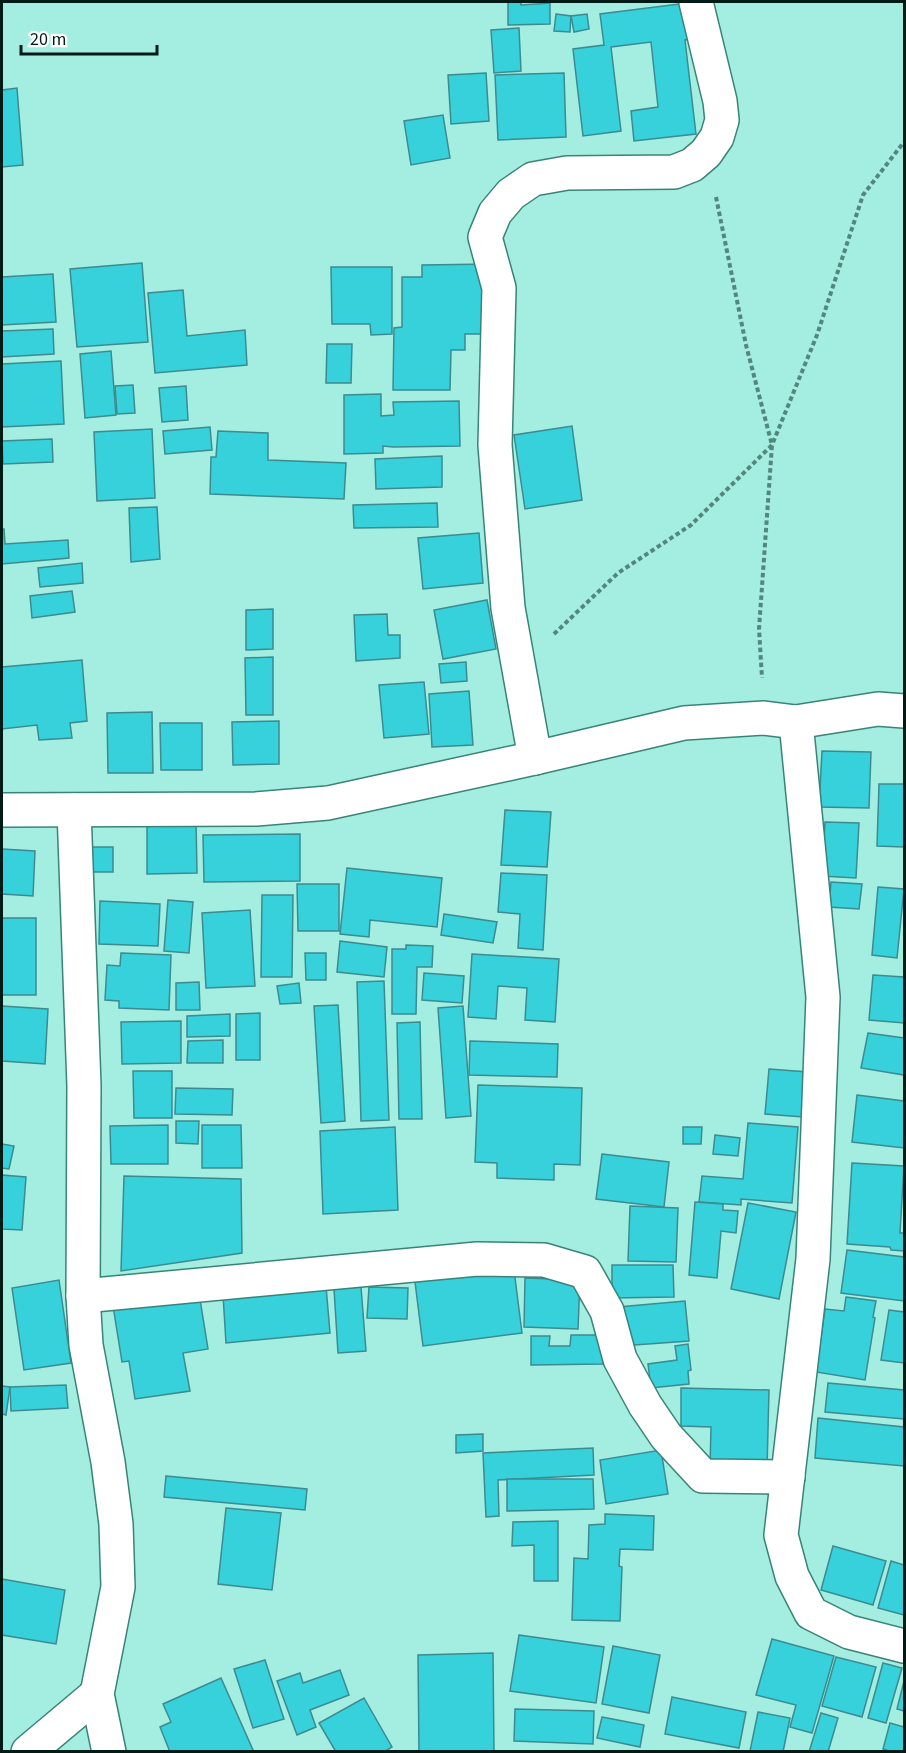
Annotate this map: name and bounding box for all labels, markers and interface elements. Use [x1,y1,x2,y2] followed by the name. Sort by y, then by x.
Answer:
[21,18,158,56] scale bar
[30,27,66,52] text: 20 m

